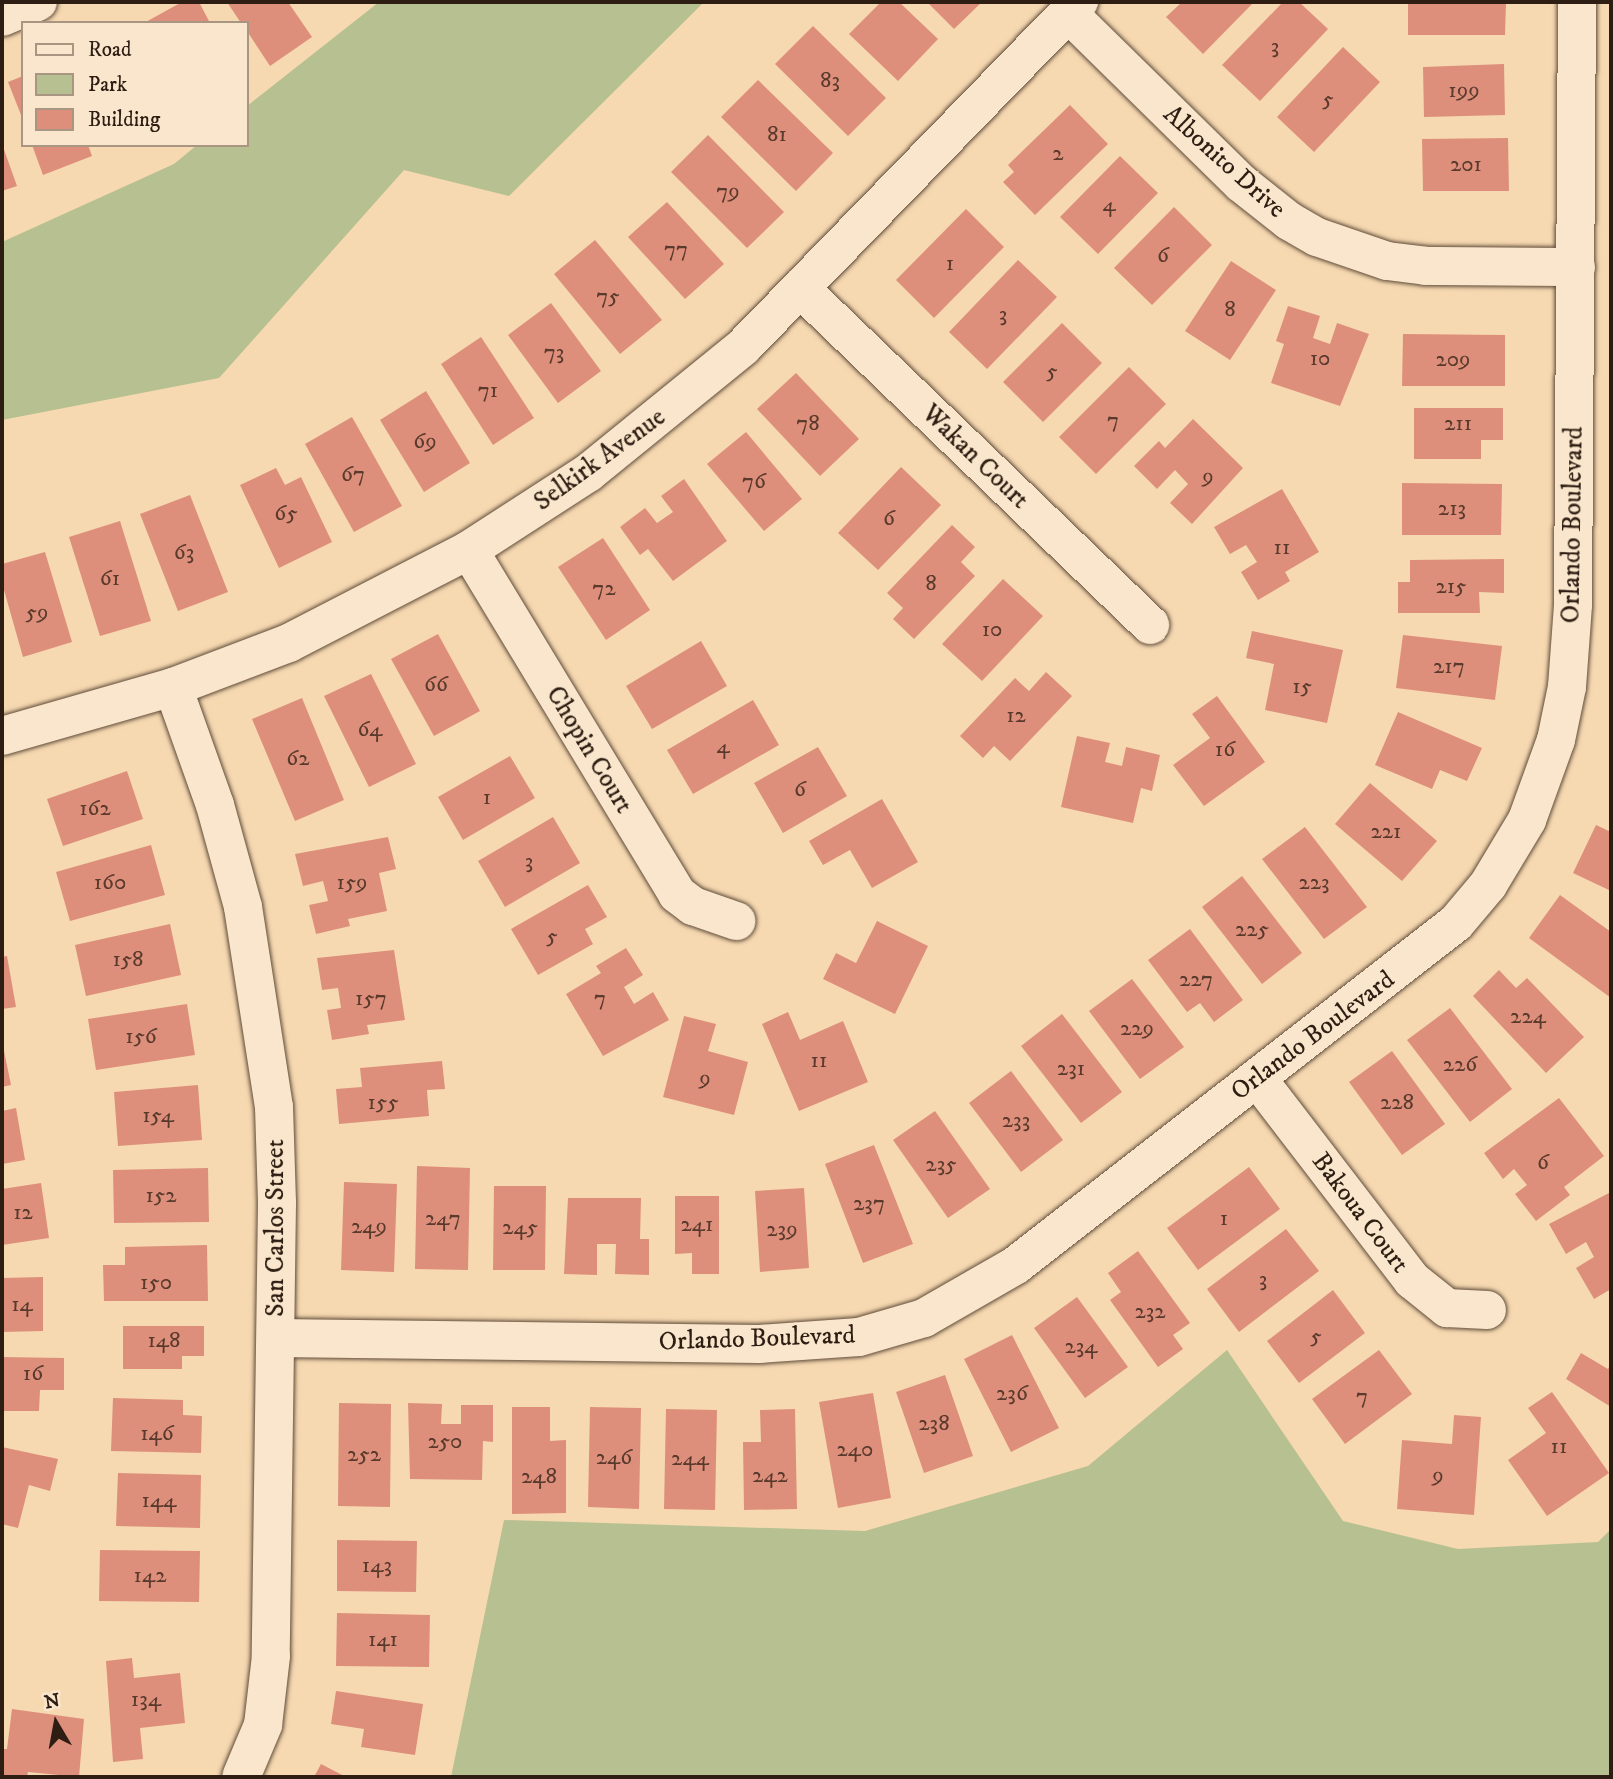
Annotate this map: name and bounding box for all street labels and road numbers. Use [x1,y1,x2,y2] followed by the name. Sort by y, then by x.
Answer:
[1156,99,1292,225] street label: Albonito Drive
[915,398,1035,516] street label: Wakan Court
[528,402,672,518] street label: Selkirk Avenue
[1556,426,1590,624] street label: Orlando Boulevard
[539,681,639,819] street label: Chopin Court
[1225,964,1401,1108] street label: Orlando Boulevard
[260,1139,292,1317] street label: San Carlos Street
[1305,1147,1415,1279] street label: Bakoua Court
[658,1320,856,1358] street label: Orlando Boulevard

